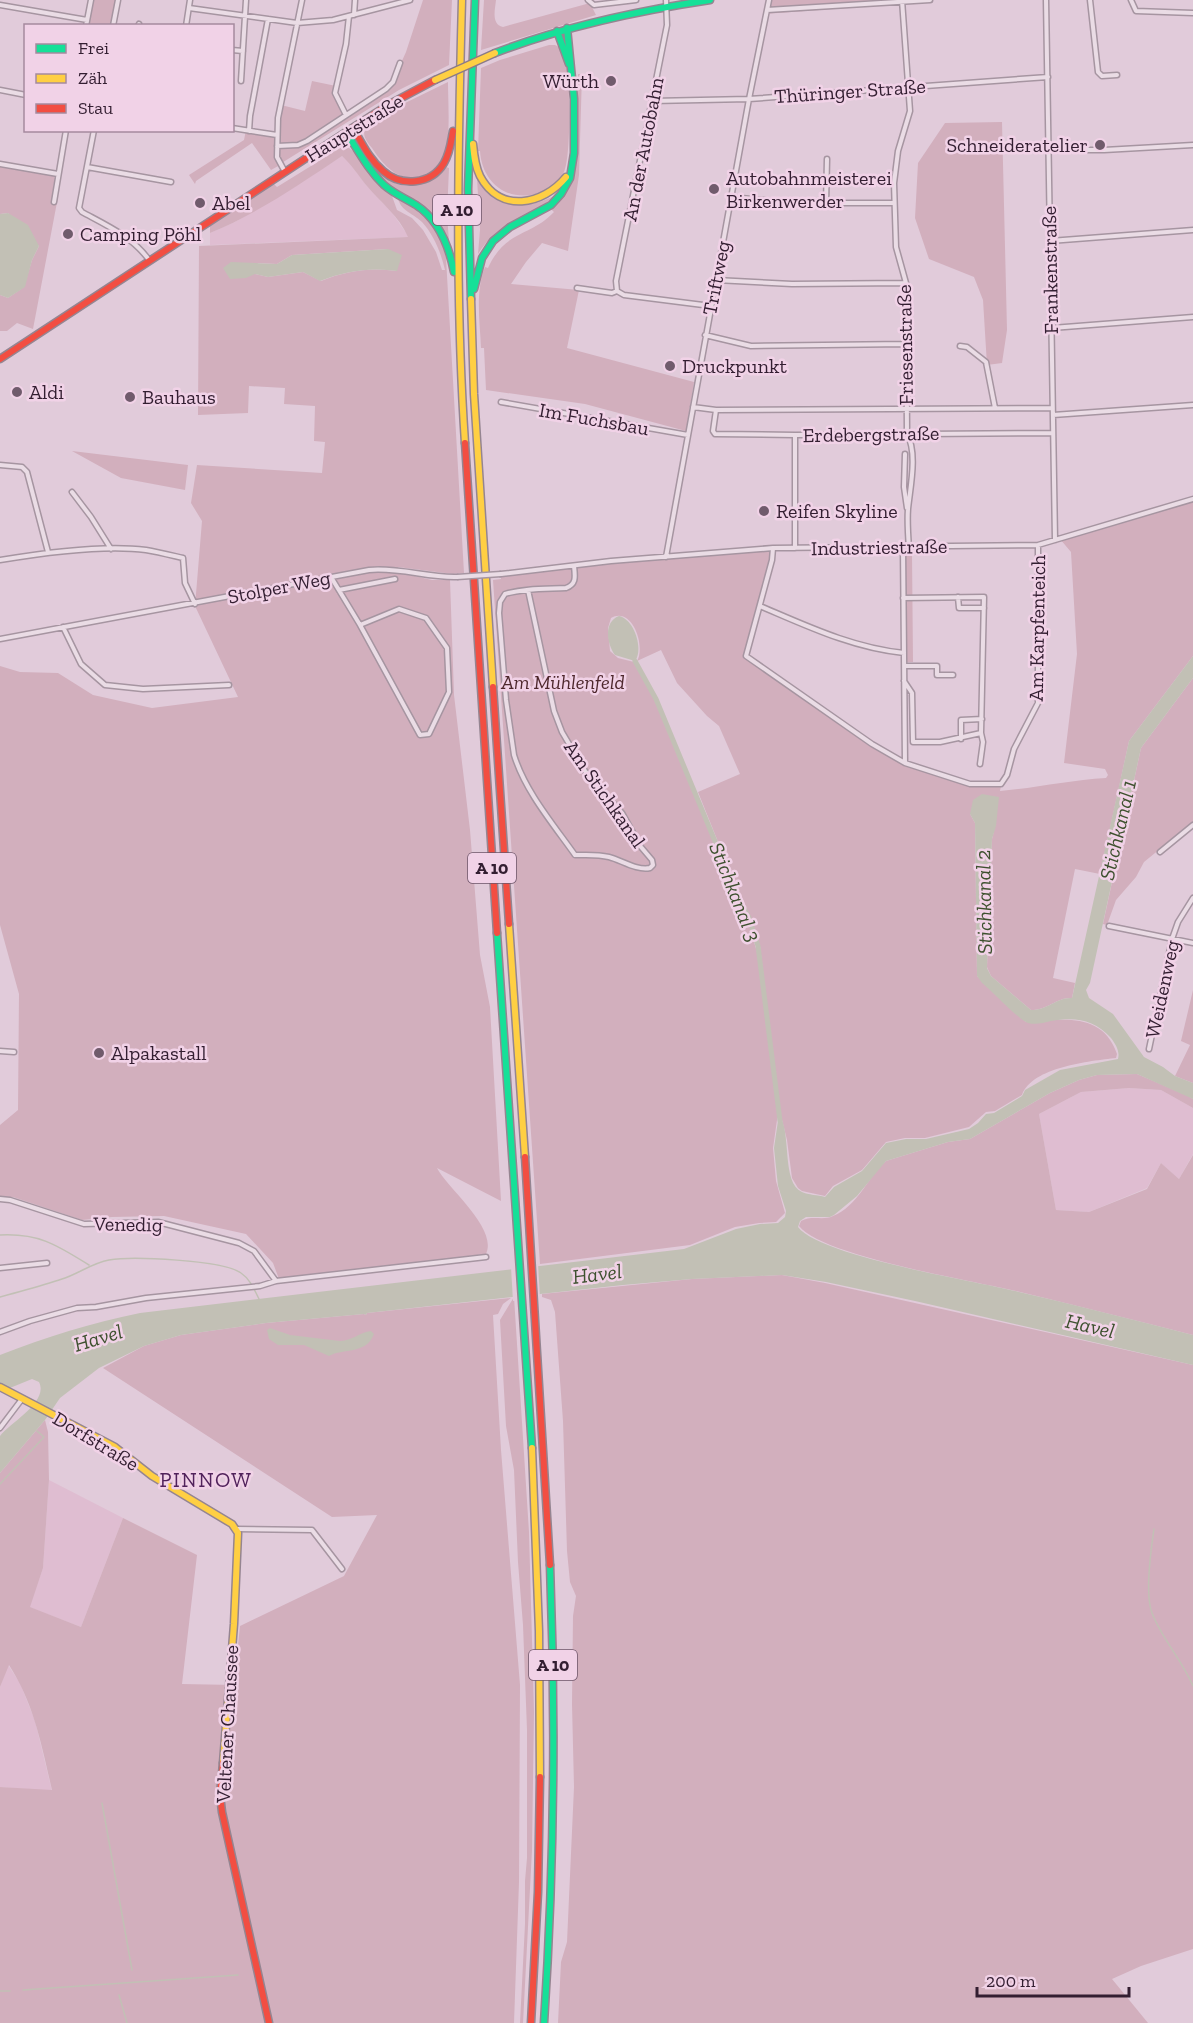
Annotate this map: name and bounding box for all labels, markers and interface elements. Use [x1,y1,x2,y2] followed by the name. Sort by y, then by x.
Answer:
[24,24,234,132] legend
[78,37,109,59] text: Frei
[78,67,107,89] text: Zäh
[543,69,600,93] place label: Würth
[604,74,618,88] marker: Würth
[773,74,927,108] street label: Thüringer Straße
[617,75,669,223] street label: An der Autobahn
[301,88,407,168] street label: Hauptstraße
[78,97,113,119] text: Stau
[946,133,1088,157] place label: Schneideratelier
[1093,138,1107,152] marker: Schneideratelier
[726,166,892,213] place label: Autobahnmeisterei Birkenwerder
[707,182,721,196] marker: Autobahnmeisterei Birkenwerder
[212,191,250,215] place label: Abel
[433,195,481,225] road number: A 10
[193,196,207,210] marker: Abel
[1037,206,1063,334] street label: Frankenstraße
[80,222,201,246] place label: Camping Pöhl
[61,227,75,241] marker: Camping Pöhl
[697,239,735,317] street label: Triftweg
[892,284,918,406] street label: Friesenstraße
[682,354,787,378] place label: Druckpunkt
[663,359,677,373] marker: Druckpunkt
[29,380,64,404] place label: Aldi
[10,385,24,399] marker: Aldi
[142,385,216,409] place label: Bauhaus
[123,390,137,404] marker: Bauhaus
[537,398,651,440] street label: Im Fuchsbau
[802,421,940,447] street label: Erdebergstraße
[776,499,898,523] place label: Reifen Skyline
[757,504,771,518] marker: Reifen Skyline
[811,534,947,560] street label: Industriestraße
[1024,554,1050,702] street label: Am Karpfenteich
[226,565,332,609] street label: Stolper Weg
[500,670,625,694] park label: Am Mühlenfeld
[559,736,651,852] street label: Am Stichkanal
[1094,777,1141,882] water label: Stichkanal 1
[704,838,767,945] water label: Stichkanal 3
[970,849,997,955] water label: Stichkanal 2
[468,853,516,883] road number: A 10
[1140,938,1184,1040] street label: Weidenweg
[111,1041,206,1065] place label: Alpakastall
[92,1046,106,1060] marker: Alpakastall
[92,1211,163,1237] street label: Venedig
[571,1258,623,1289] water label: Havel
[1063,1308,1117,1343] water label: Havel
[70,1318,125,1357] water label: Havel
[49,1406,143,1476] street label: Dorfstraße
[160,1467,252,1492] district label: PINNOW
[211,1644,243,1805] street label: Veltener Chaussee
[529,1650,577,1680] road number: A 10
[977,1960,1128,1998] scale bar
[986,1970,1036,1992] text: 200 m

